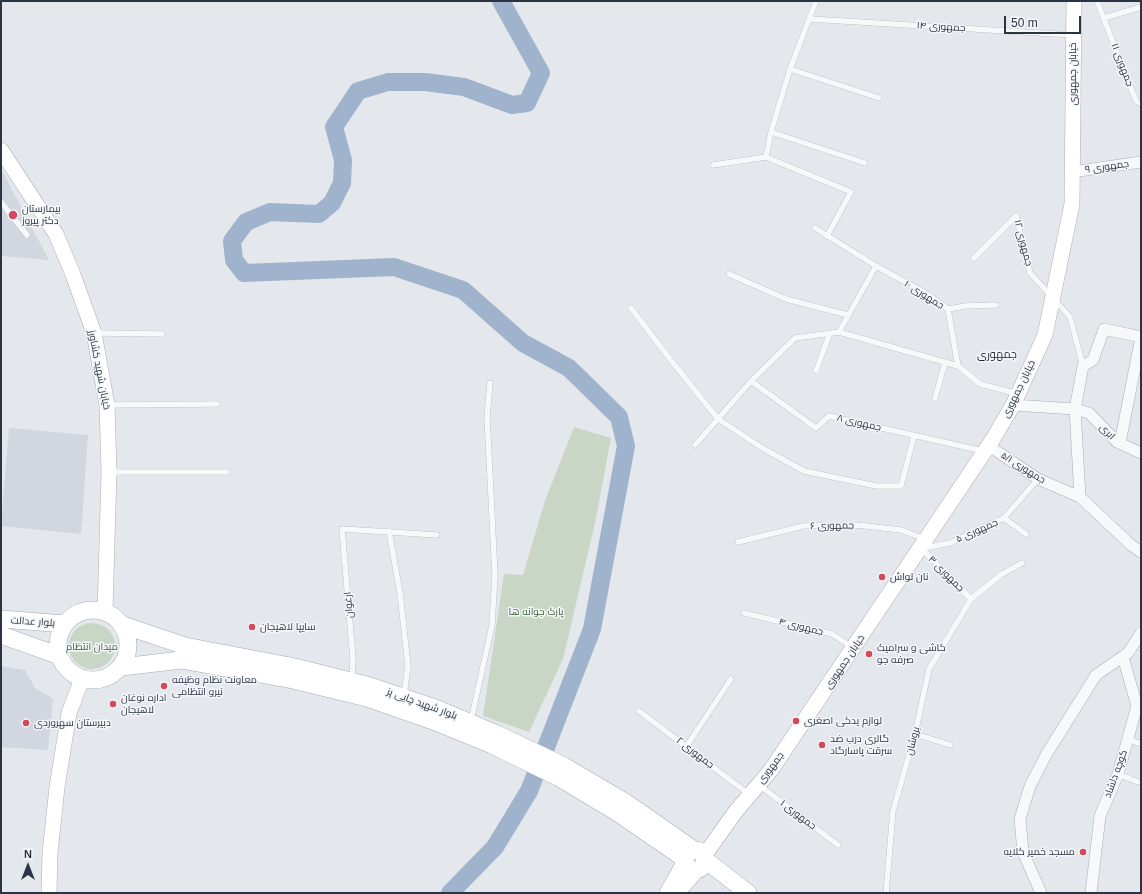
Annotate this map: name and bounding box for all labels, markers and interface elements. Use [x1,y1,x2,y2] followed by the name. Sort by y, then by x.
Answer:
[1006,8,1083,34] scale bar
[1011,16,1038,30] text: 50 m
[916,20,966,34] street label: جمهوری ۱۴
[1108,42,1136,88] street label: جمهوری ۱۱
[1067,43,1079,105] street label: خیابان جمهوری
[1084,158,1130,176] street label: جمهوری ۹
[22,203,61,226] place label: بیمارستان دکتر پیروز
[7,209,19,221] marker: بیمارستان دکتر پیروز
[1011,219,1035,267] street label: جمهوری ۱۲
[902,278,946,312] street label: جمهوری ۱۰
[85,329,113,411] street label: خیابان شهید کشاورز
[977,348,1017,362] district label: جمهوری
[1000,358,1038,420] street label: خیابان جمهوری
[836,412,882,434] street label: جمهوری ۸
[1097,422,1117,442] street label: ابری
[998,450,1048,486] street label: جمهوری ۵/۱
[954,516,1000,546] street label: جمهوری ۵
[810,520,854,532] street label: جمهوری ۶
[926,554,966,594] street label: جمهوری ۳
[890,571,928,583] place label: نان لواش
[877,572,887,582] marker: نان لواش
[342,591,356,619] street label: ارغوان
[508,606,564,618] park label: پارک جوانه ها
[10,614,56,630] street label: بلوار عدالت
[777,616,825,638] street label: جمهوری ۴
[260,621,316,633] place label: سایپا لاهیجان
[247,622,257,632] marker: سایپا لاهیجان
[822,633,868,691] street label: خیابان جمهوری
[66,641,118,653] park label: میدان انتظام
[877,642,946,666] place label: کاشی و سرامیک صرفه جو
[864,649,874,659] marker: کاشی و سرامیک صرفه جو
[172,674,257,698] place label: معاونت نظام وظیفه نیرو انتظامی
[159,681,169,691] marker: معاونت نظام وظیفه نیرو انتظامی
[385,686,459,722] street label: بلوار شهید چایی پز
[121,692,166,716] place label: اداره نوغان لاهیجان
[108,699,118,709] marker: اداره نوغان لاهیجان
[804,715,882,727] place label: لوازم یدکی اصغری
[791,716,801,726] marker: لوازم یدکی اصغری
[34,717,111,729] place label: دبیرستان سهروردی
[21,718,31,728] marker: دبیرستان سهروردی
[903,725,923,757] street label: بروشان
[830,733,892,756] place label: گالری درب ضد سرقت پاسارگاد
[674,735,716,771] street label: جمهوری ۲
[817,740,827,750] marker: گالری درب ضد سرقت پاسارگاد
[1102,748,1130,800] street label: کوچه دلشاد
[755,750,787,786] street label: جمهوری
[778,798,818,832] street label: جمهوری ۱
[8,846,48,886] north arrow
[1003,846,1075,858] place label: مسجد خمیر کلایه
[1078,847,1088,857] marker: مسجد خمیر کلایه
[24,848,32,860] text: N

